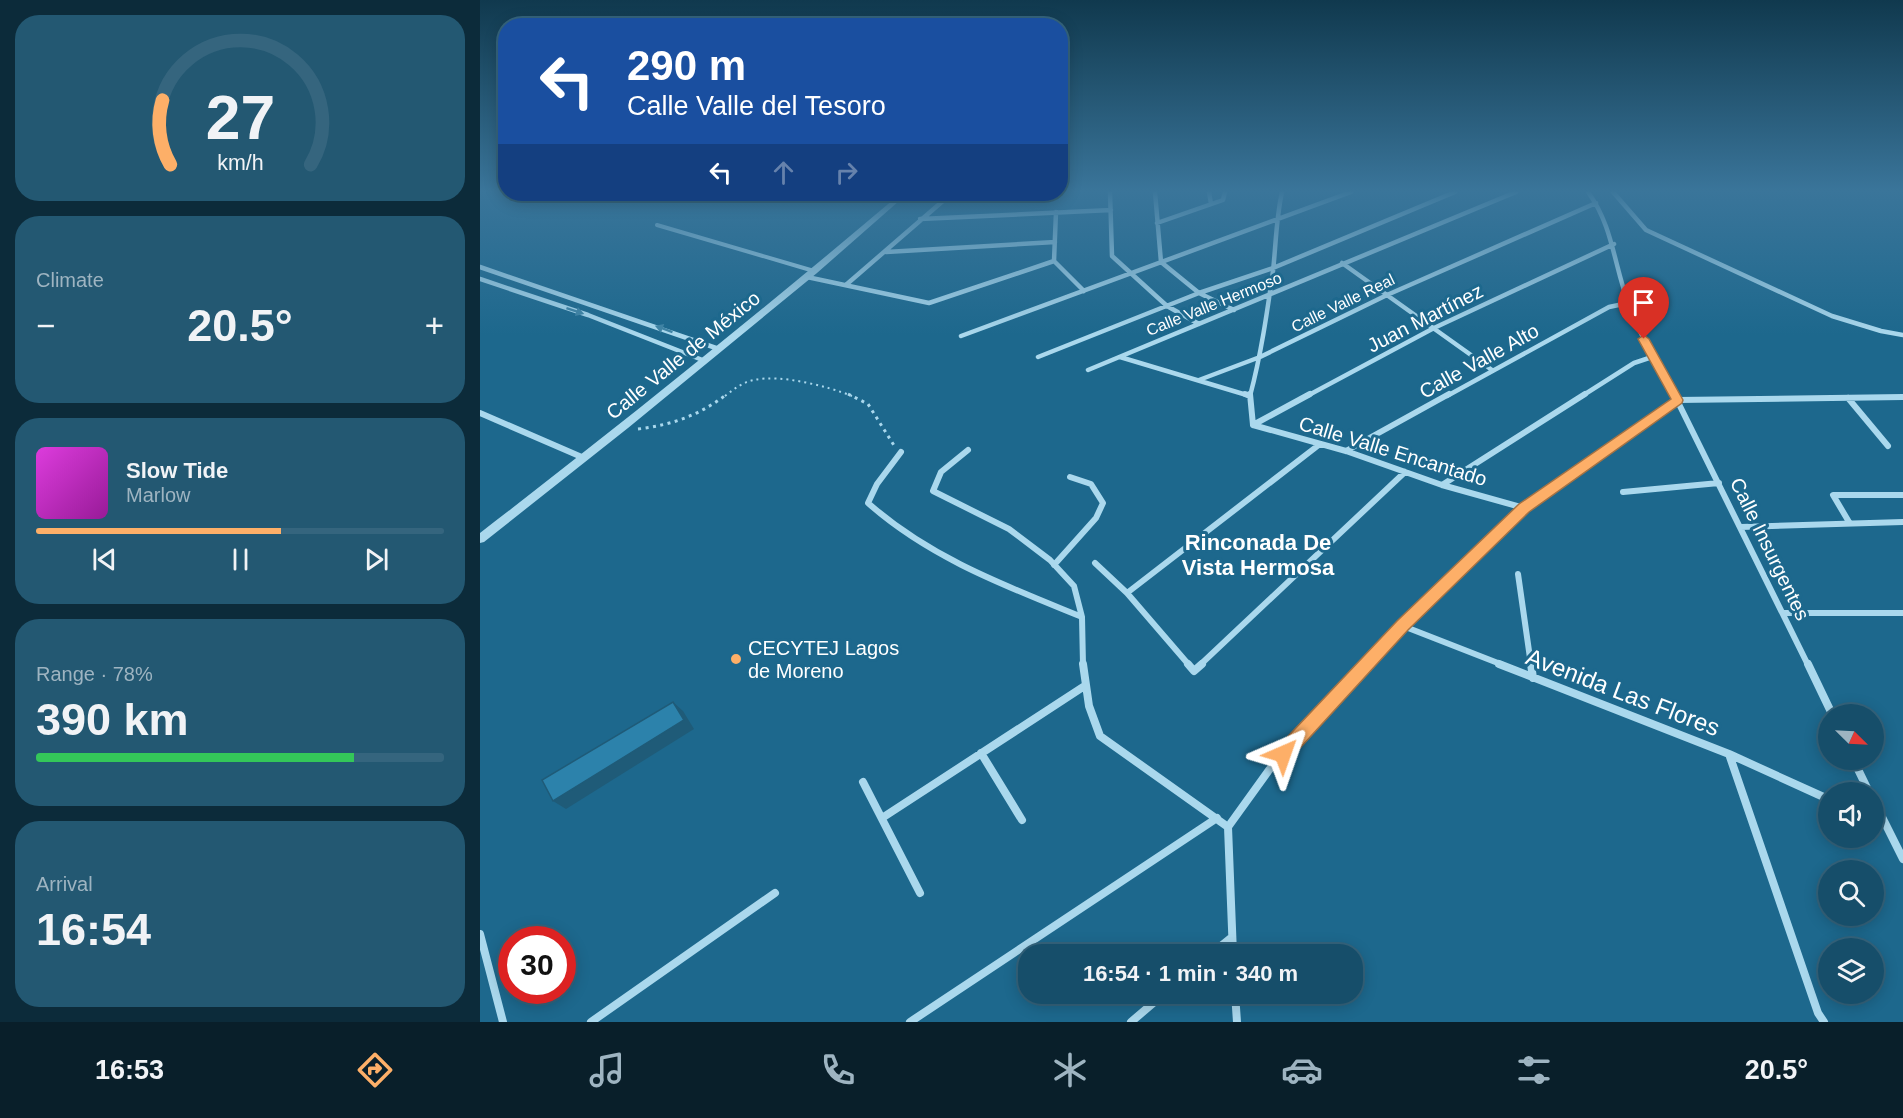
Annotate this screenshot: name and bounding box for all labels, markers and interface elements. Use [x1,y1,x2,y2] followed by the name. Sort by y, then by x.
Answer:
[528,42,606,120] icon: left
[627,42,746,89] text: 290 m
[205,83,275,152] text: 27
[627,91,886,121] text: Calle Valle del Tesoro
[217,152,263,176] text: km/h
[704,156,737,189] icon: left
[767,156,800,189] icon: ahead
[830,156,863,189] icon: right
[36,269,104,291] text: Climate
[1144,269,1284,339] street label: Calle Valle Hermoso
[1289,271,1397,335] street label: Calle Valle Real
[1618,277,1669,339] pin
[1364,279,1486,357] street label: Juan Martínez
[602,286,764,424] street label: Calle Valle de México
[1627,286,1660,319] icon: arrive
[187,300,293,351] text: 20.5°
[36,307,55,344] text: −
[425,307,444,344] text: +
[566,307,584,316] one-way arrow
[1415,319,1543,403] street label: Calle Valle Alto
[655,324,673,334] one-way arrow
[1296,412,1490,490] street label: Calle Valle Encantado
[126,458,228,483] text: Slow Tide
[1726,474,1814,624] street label: Calle Insurgentes
[126,484,190,506] text: Marlow
[1182,530,1335,580] district label: Rinconada De Vista Hermosa
[88,543,121,576] icon: previous
[224,543,257,576] icon: pause
[360,543,393,576] icon: next
[748,637,899,682] place label: CECYTEJ Lagos de Moreno
[1522,643,1724,741] street label: Avenida Las Flores
[729,652,743,666] marker: CECYTEJ Lagos de Moreno
[36,663,153,685] text: Range · 78%
[36,694,189,745] text: 390 km
[1818,704,1884,770] north arrow
[1818,704,1884,1004] map controls
[1251,722,1315,786] position arrow
[1818,782,1884,848] button: sound
[1818,860,1884,926] button: search
[36,873,93,895] text: Arrival
[36,904,151,955] text: 16:54
[498,926,576,1004] speed limit sign: 30
[1818,938,1884,1004] button: layers
[1083,961,1298,986] text: 16:54 · 1 min · 340 m
[354,1049,396,1091] icon: directions
[586,1049,628,1091] icon: music
[817,1049,859,1091] icon: phone
[1049,1049,1091,1091] icon: climate
[1281,1049,1323,1091] icon: car
[1513,1049,1555,1091] icon: filters
[95,1055,164,1085] text: 16:53
[1745,1055,1808,1085] text: 20.5°

